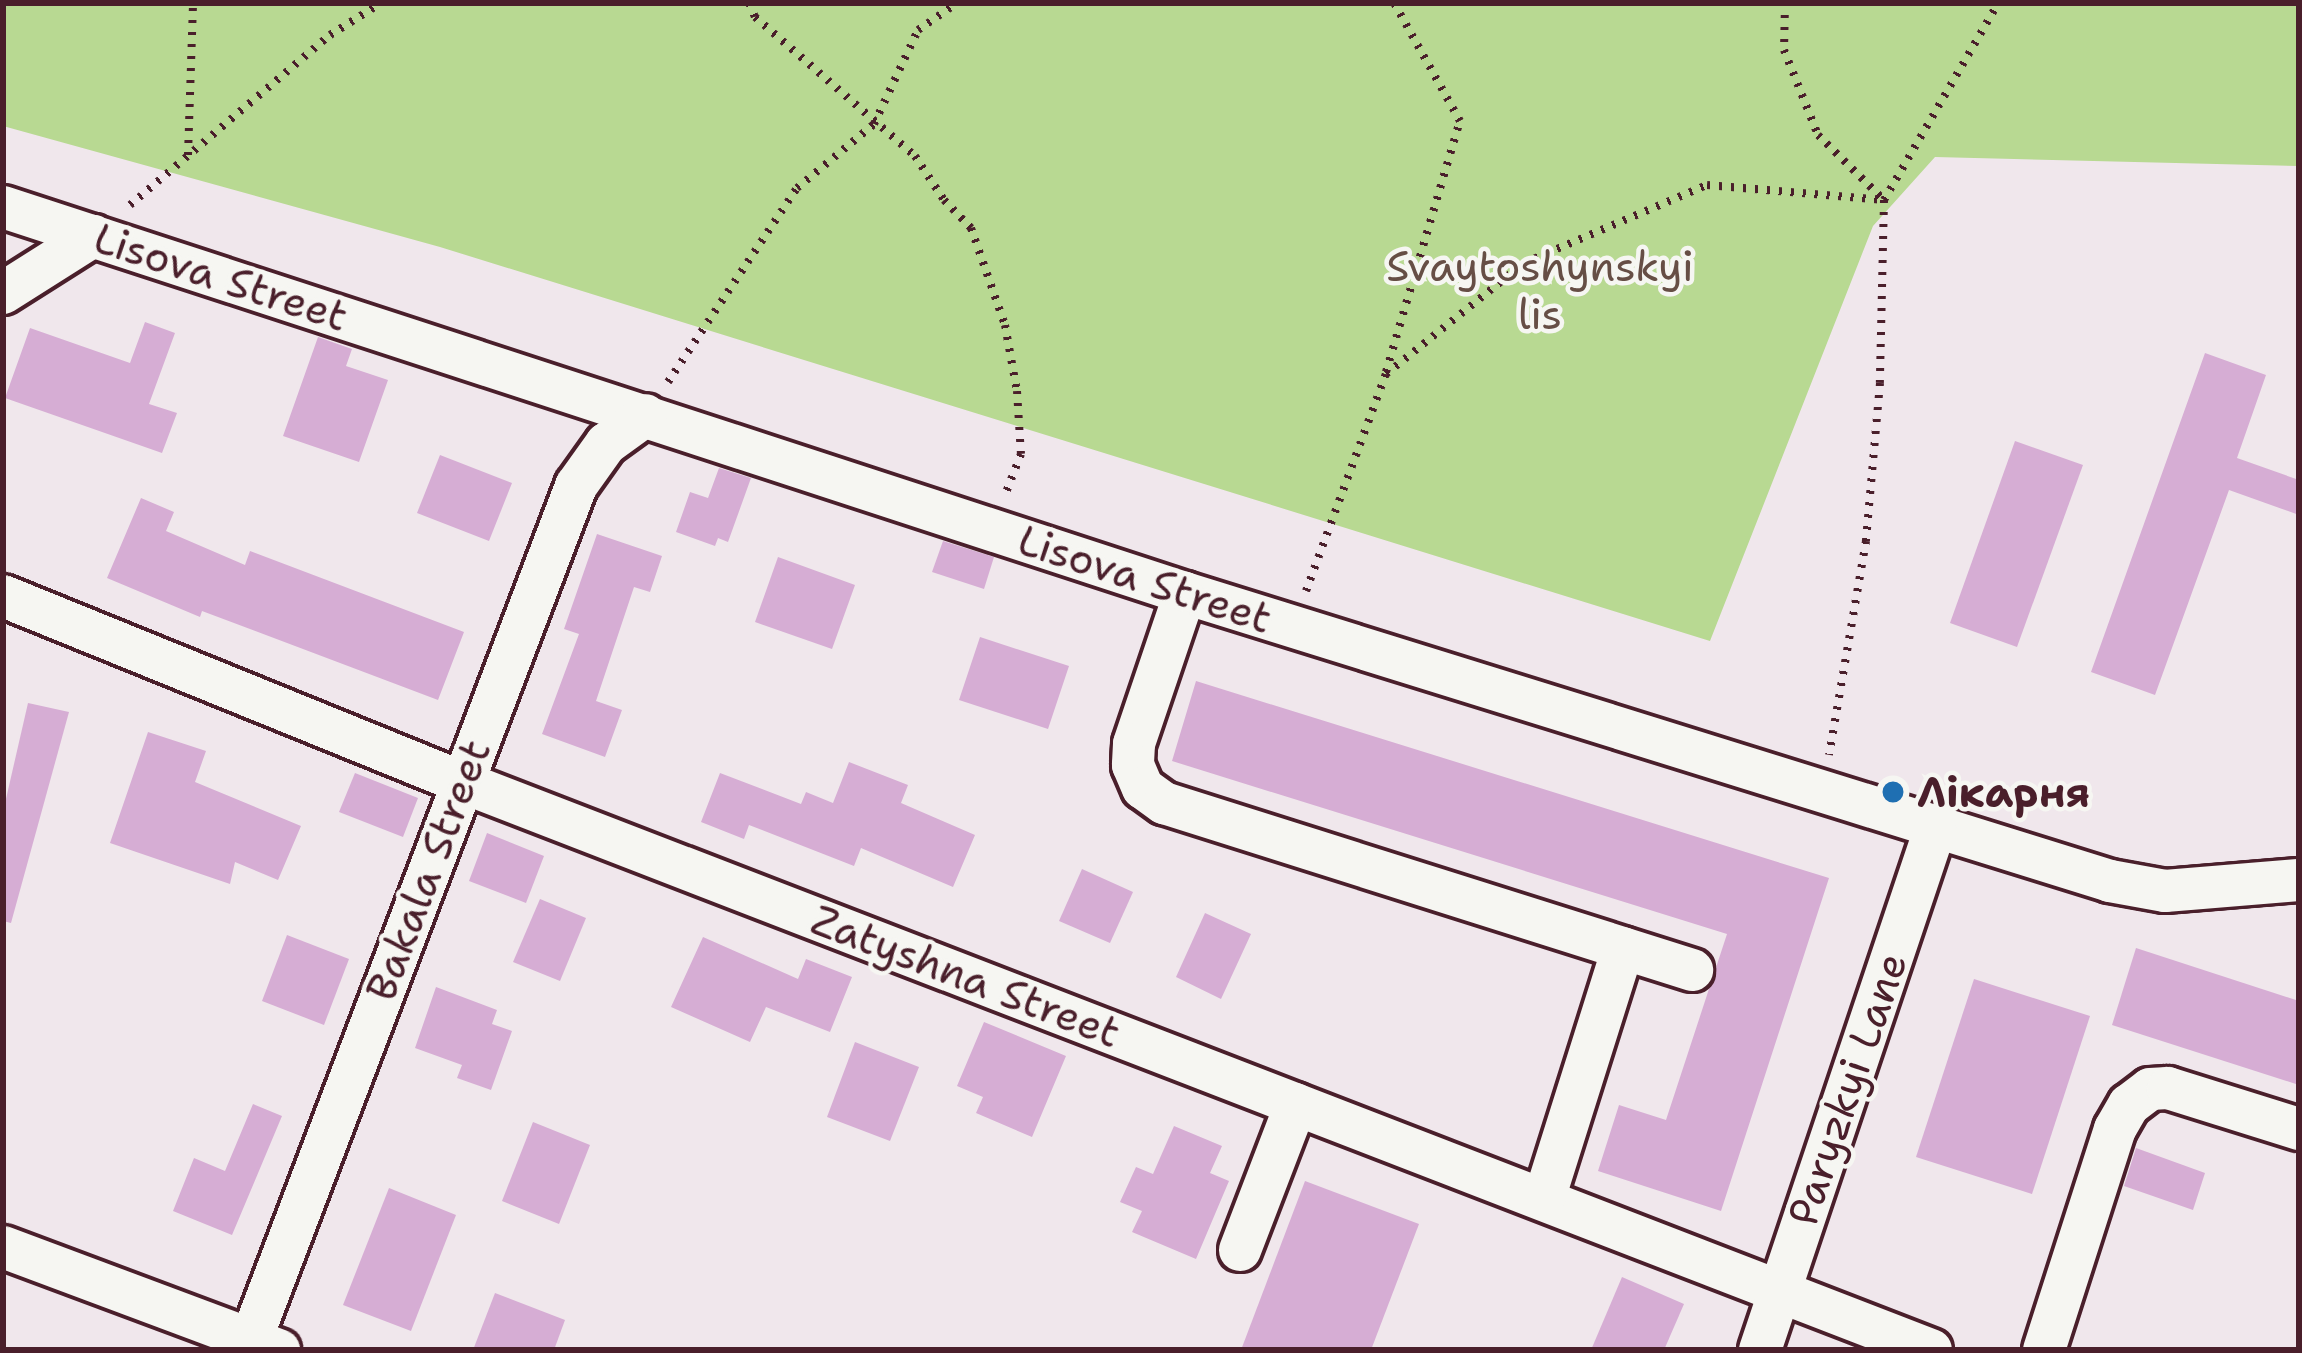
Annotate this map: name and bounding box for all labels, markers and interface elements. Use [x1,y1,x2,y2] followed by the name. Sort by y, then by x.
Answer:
[88,212,354,342] street label: Lisova Street
[1386,241,1694,340] park label: Svaytoshynskyi lis
[1012,514,1278,644] street label: Lisova Street
[355,732,501,1008] street label: Bakala Street
[1917,767,2090,817] place label: Лікарня
[1880,779,1906,805] marker: Лікарня
[804,894,1128,1058] street label: Zatyshna Street
[1777,946,1917,1232] street label: Paryzkyi Lane

